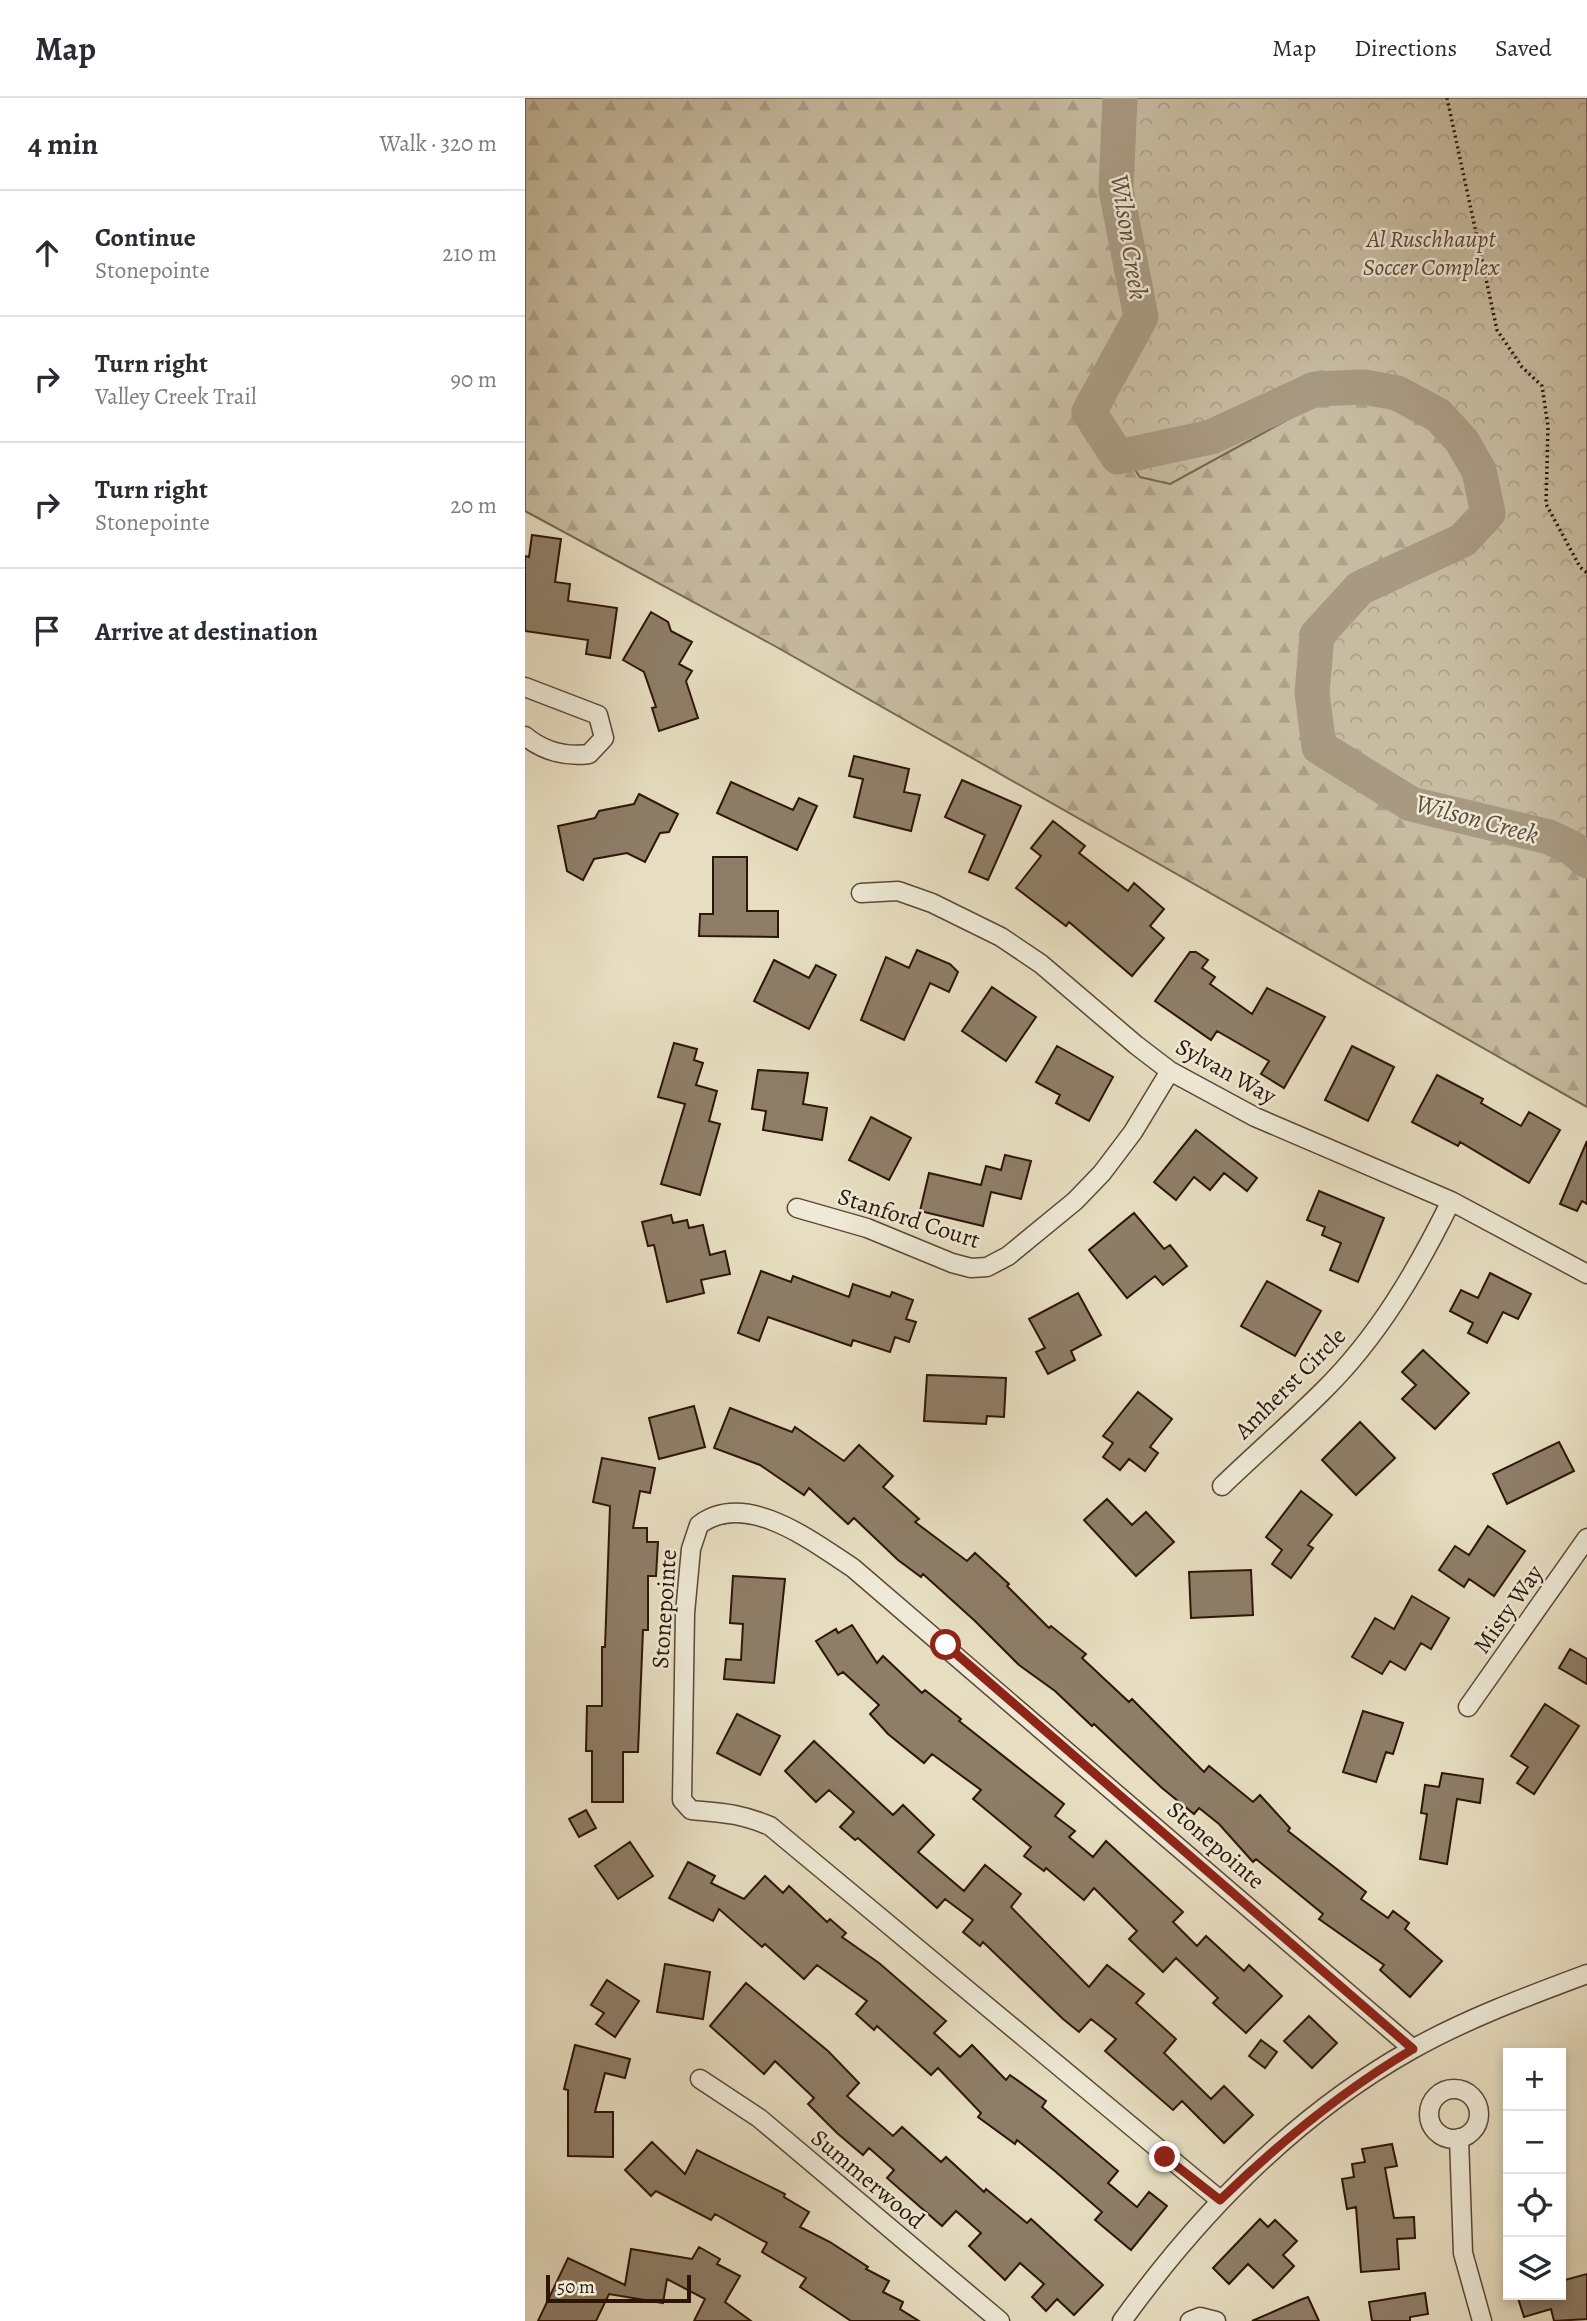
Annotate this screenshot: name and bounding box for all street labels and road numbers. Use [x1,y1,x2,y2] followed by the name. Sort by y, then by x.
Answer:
[1170,1030,1282,1112] street label: Sylvan Way
[834,1180,984,1256] street label: Stanford Court
[1226,1320,1353,1447] street label: Amherst Circle
[644,1548,684,1670] street label: Stonepointe
[1466,1558,1550,1660] street label: Misty Way
[1160,1794,1272,1896] street label: Stonepointe
[804,2122,932,2236] street label: Summerwood

